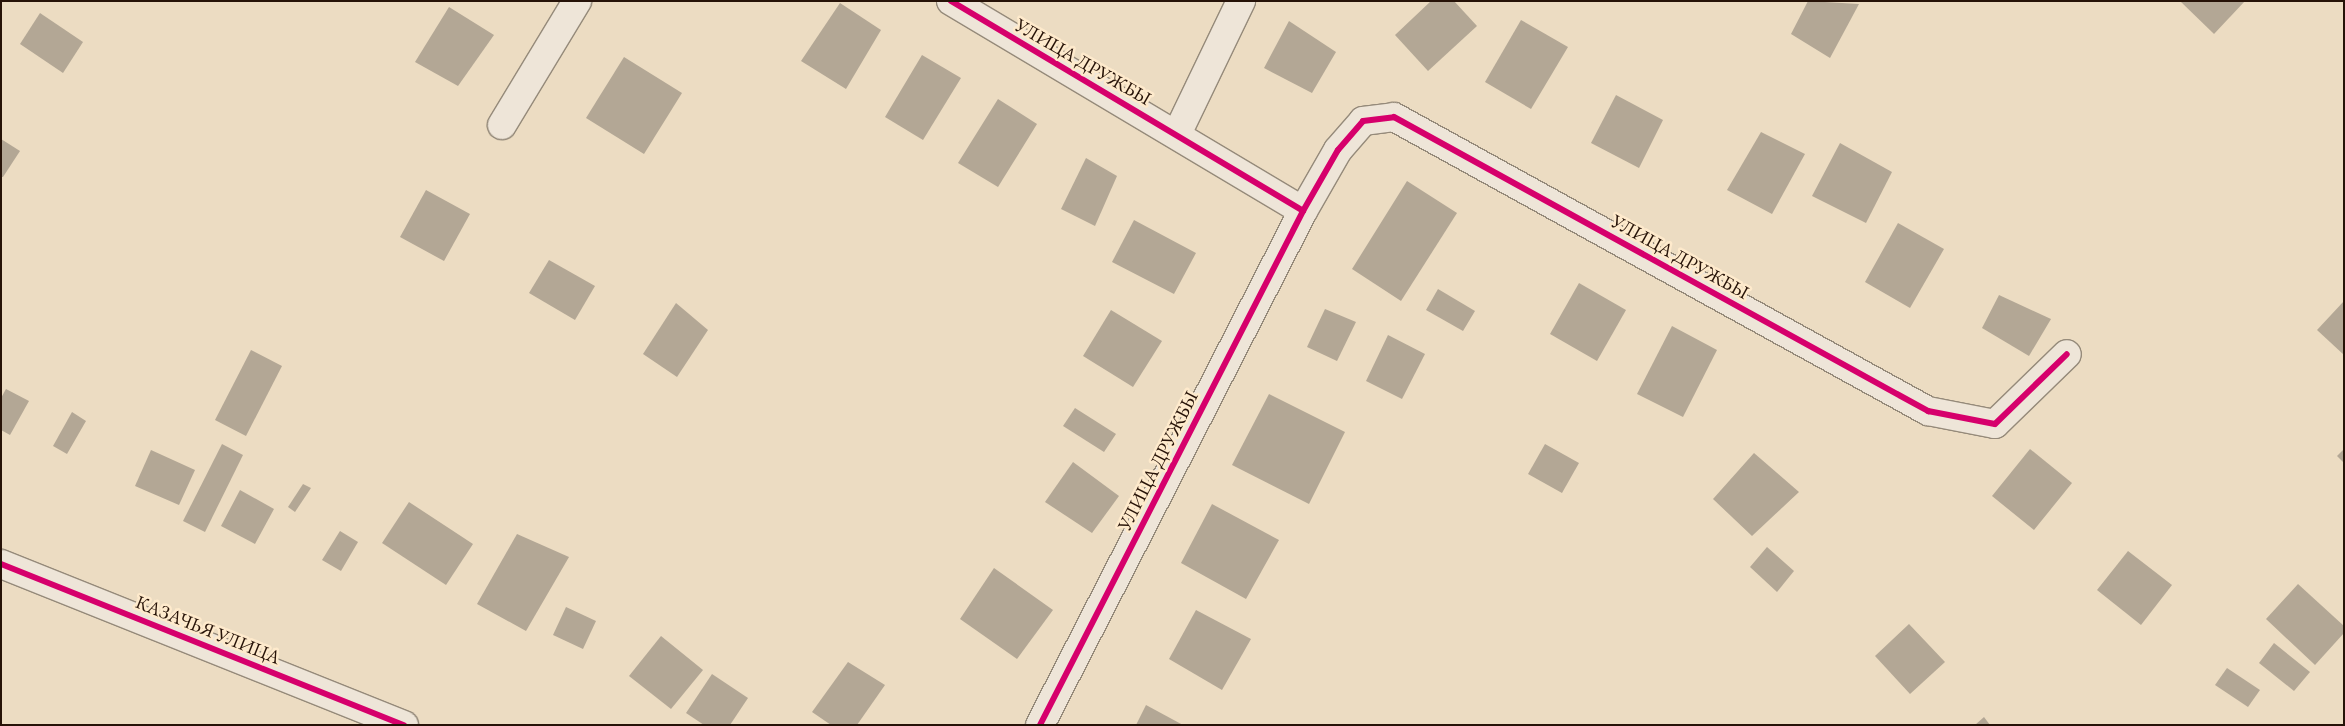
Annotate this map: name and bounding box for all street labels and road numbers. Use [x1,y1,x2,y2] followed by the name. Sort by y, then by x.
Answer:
[1011,14,1155,110] street label: УЛИЦА ДРУЖБЫ
[1607,210,1753,304] street label: УЛИЦА ДРУЖБЫ
[1113,387,1203,535] street label: УЛИЦА ДРУЖБЫ
[132,591,284,669] street label: КАЗАЧЬЯ УЛИЦА

